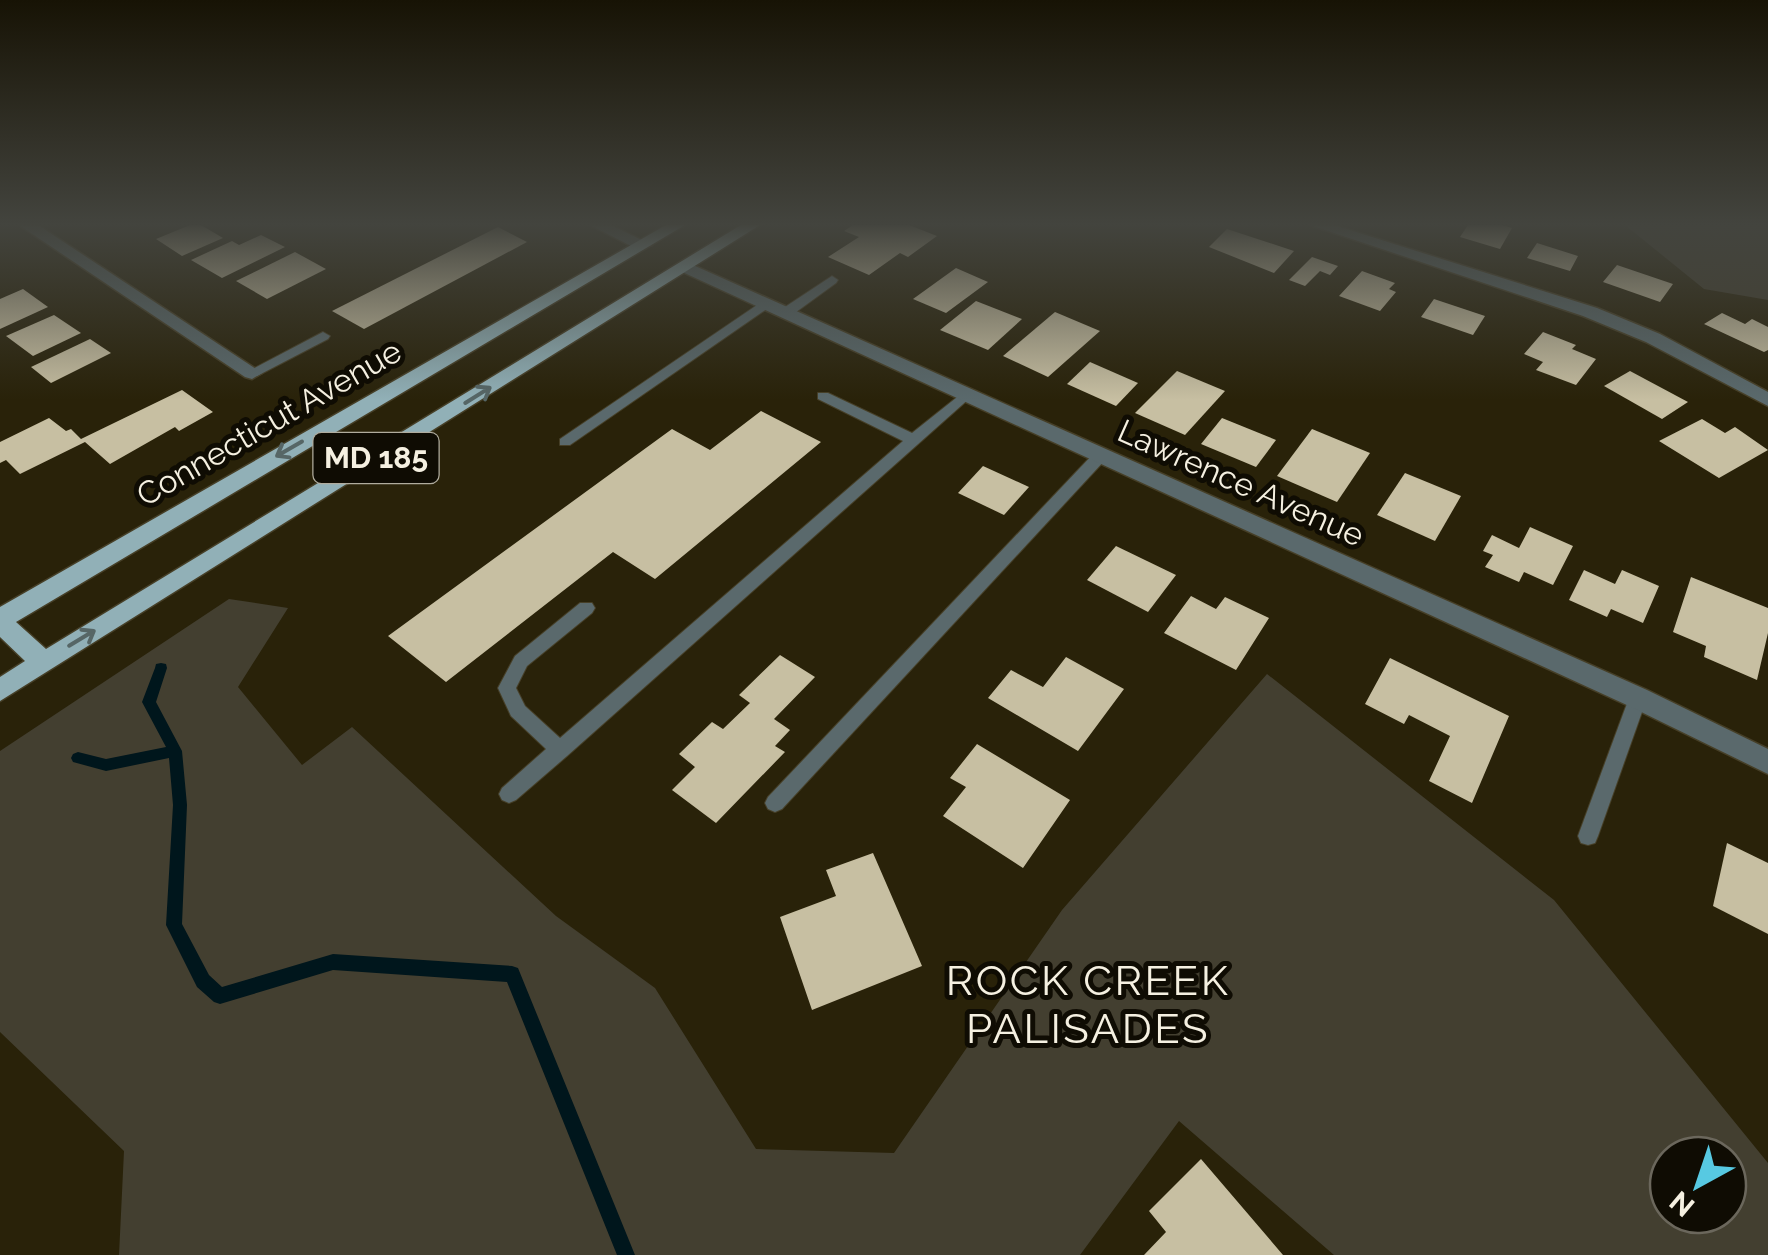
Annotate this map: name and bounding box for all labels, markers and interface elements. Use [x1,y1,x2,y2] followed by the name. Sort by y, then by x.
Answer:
[130,332,408,513] street label: Connecticut Avenue
[464,384,492,405] one-way arrow
[1112,412,1370,553] street label: Lawrence Avenue
[314,433,438,483] road number: MD 185
[275,439,304,459] one-way arrow
[67,628,96,648] one-way arrow
[946,956,1230,1053] district label: ROCK CREEK PALISADES
[1648,1135,1748,1235] north arrow
[1663,1184,1701,1223] text: N

